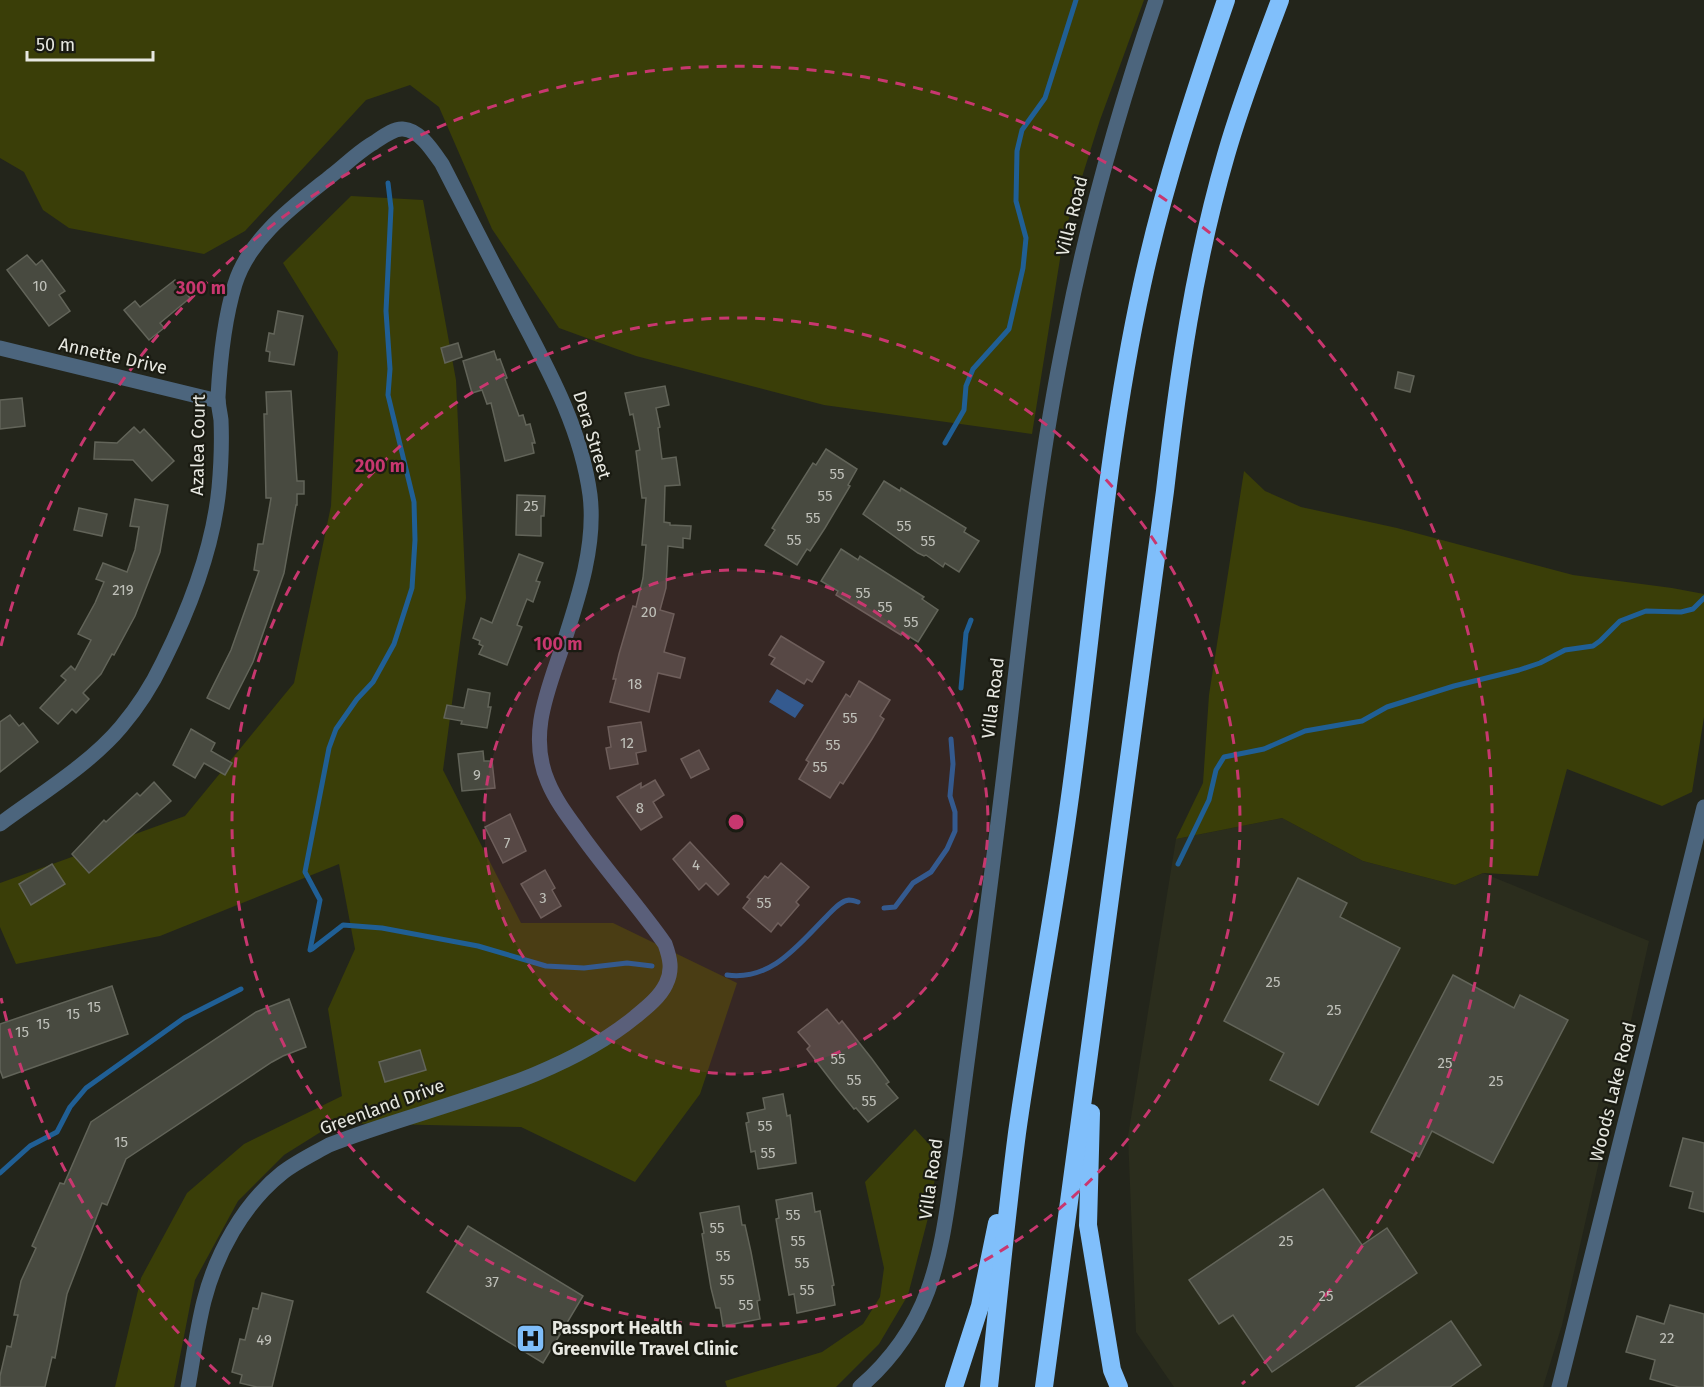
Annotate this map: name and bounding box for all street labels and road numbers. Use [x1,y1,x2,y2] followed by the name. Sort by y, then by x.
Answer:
[1051,174,1093,258] street label: Villa Road
[57,333,169,379] street label: Annette Drive
[568,388,616,482] street label: Dera Street
[186,394,210,496] street label: Azalea Court
[977,656,1009,740] street label: Villa Road
[1585,1020,1641,1164] street label: Woods Lake Road
[317,1074,447,1140] street label: Greenland Drive
[914,1137,948,1221] street label: Villa Road

